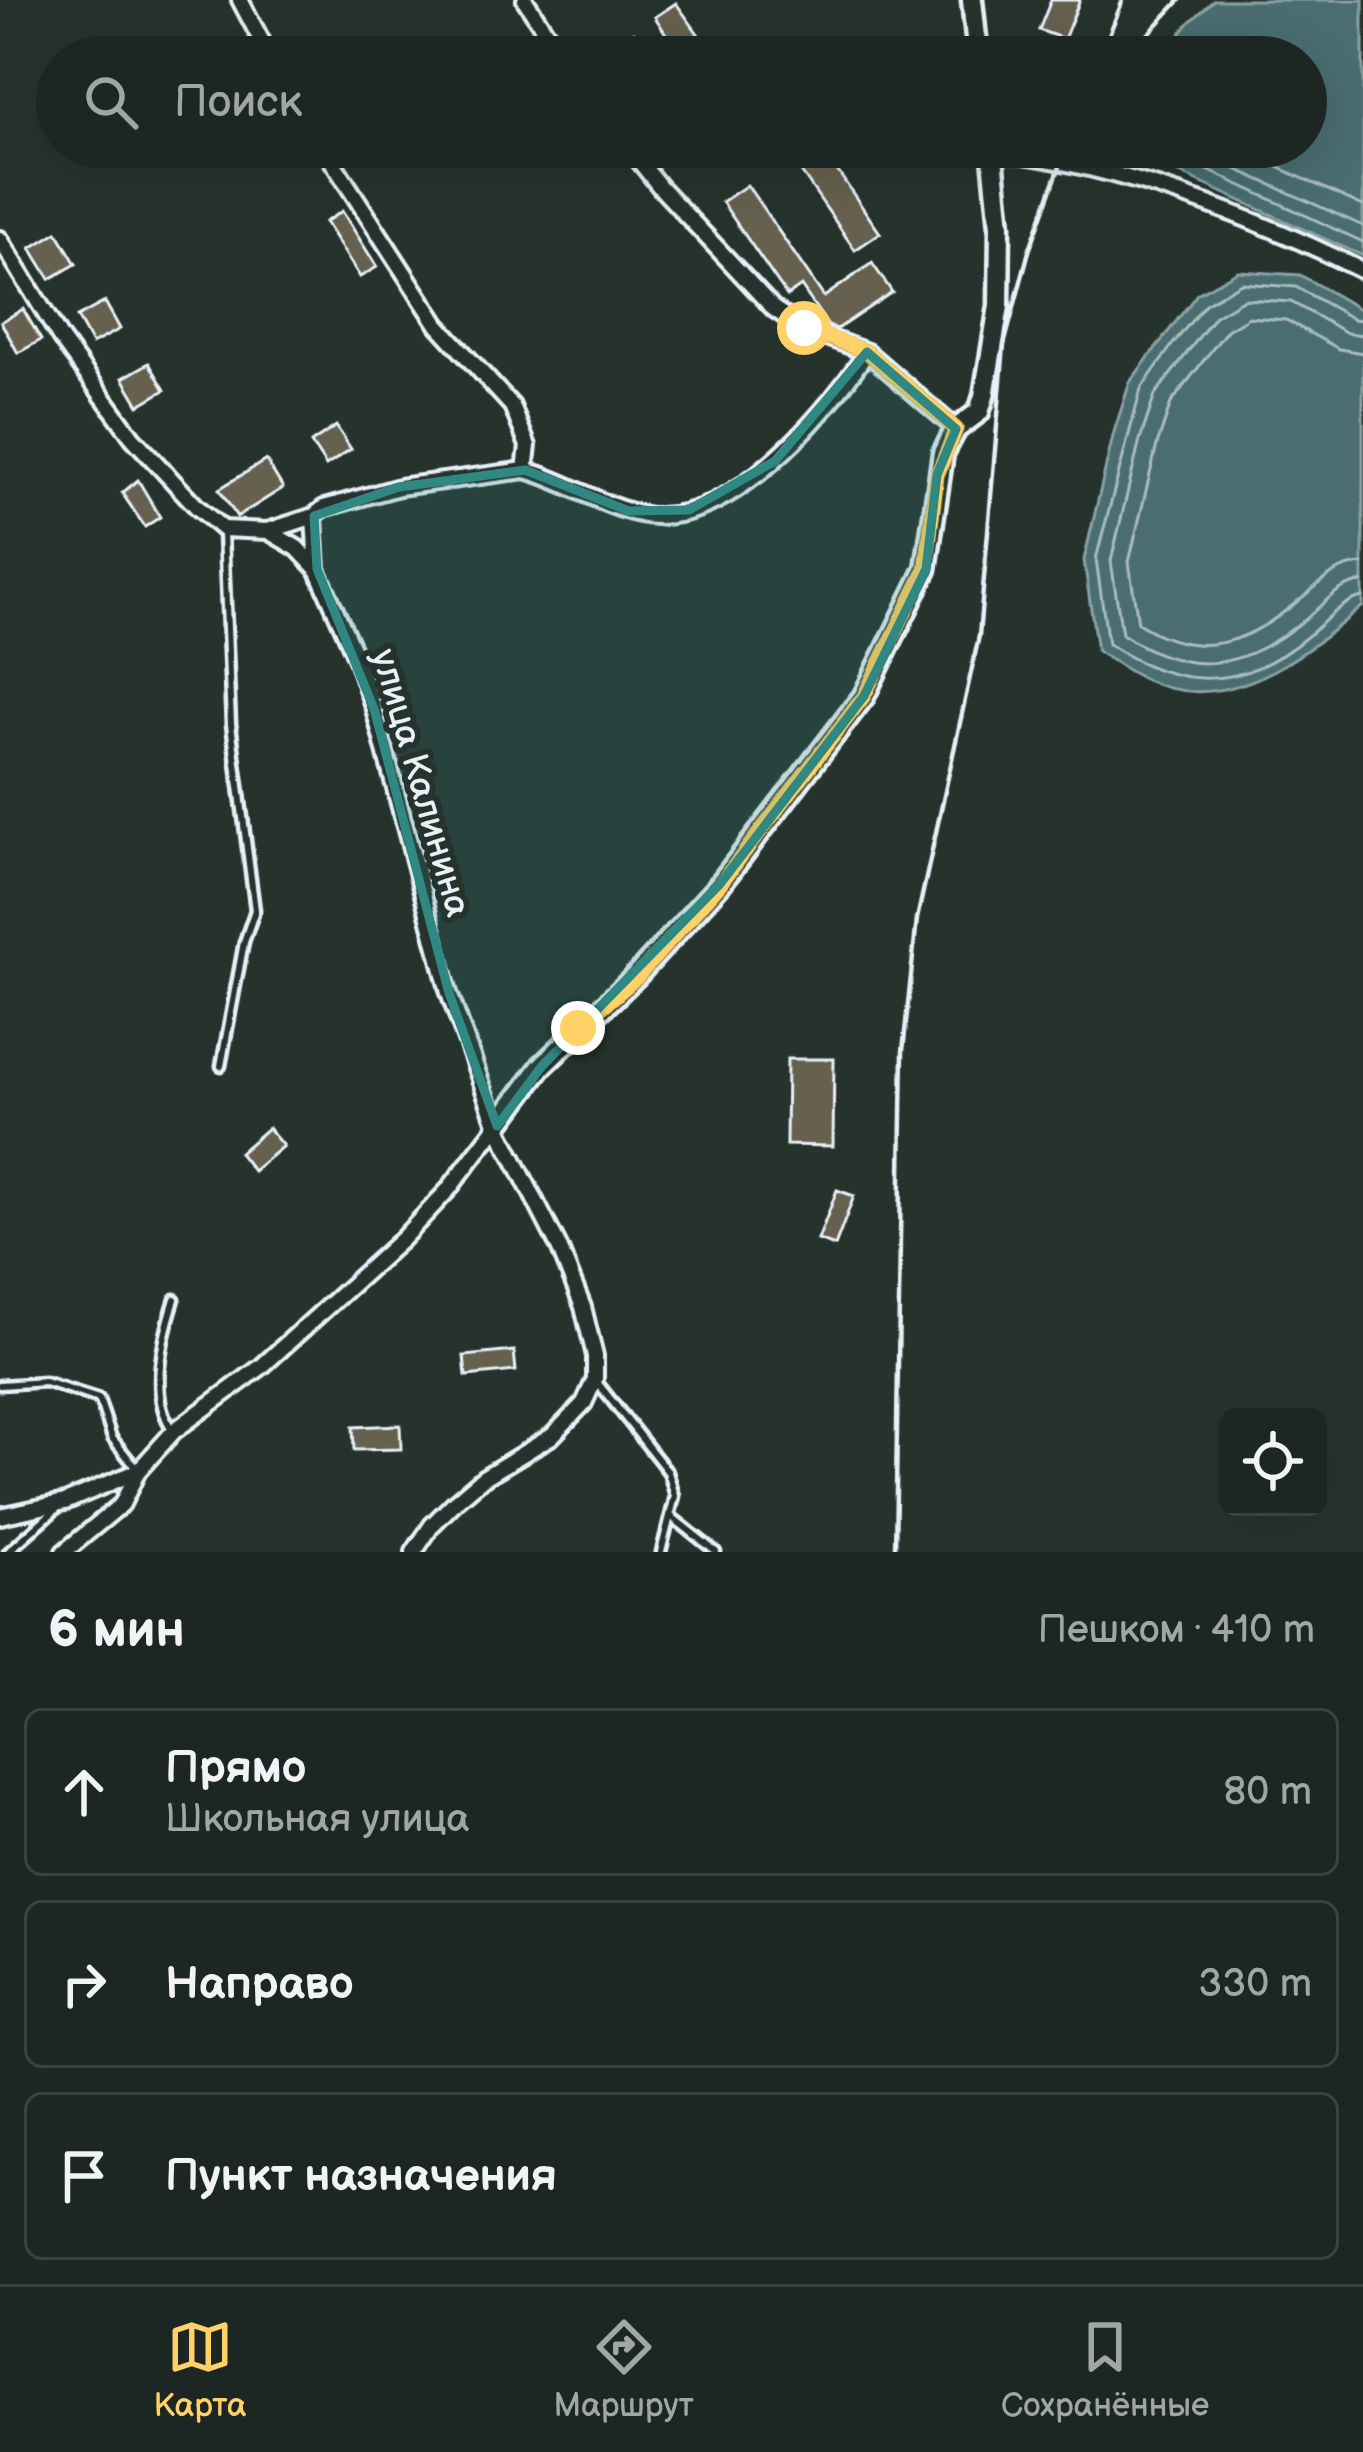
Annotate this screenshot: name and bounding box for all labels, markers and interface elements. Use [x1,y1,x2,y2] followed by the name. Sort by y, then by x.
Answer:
[36,36,1327,168] search box
[78,69,144,135] icon: search
[174,75,302,130] text: Поиск
[777,301,831,355] route start
[361,644,479,922] street label: улица Калинина
[551,1001,605,1055] route end
[1219,1408,1327,1516] map controls
[1219,1408,1327,1516] button: locate
[48,1600,185,1661] text: 6 мин
[1038,1607,1315,1654] text: Пешком · 410 m
[165,1741,306,1796] text: Прямо
[51,1759,117,1825] icon: ahead
[1224,1769,1312,1816] text: 80 m
[165,1796,469,1843] text: Школьная улица
[51,1951,117,2017] icon: right
[165,1957,354,2012] text: Направо
[1198,1961,1312,2008] text: 330 m
[51,2143,117,2209] icon: arrive
[165,2149,557,2204] text: Пункт назначения
[154,2314,246,2426] tab: Карта
[554,2314,694,2426] tab: Маршрут
[1001,2314,1209,2426] tab: Сохранённые

